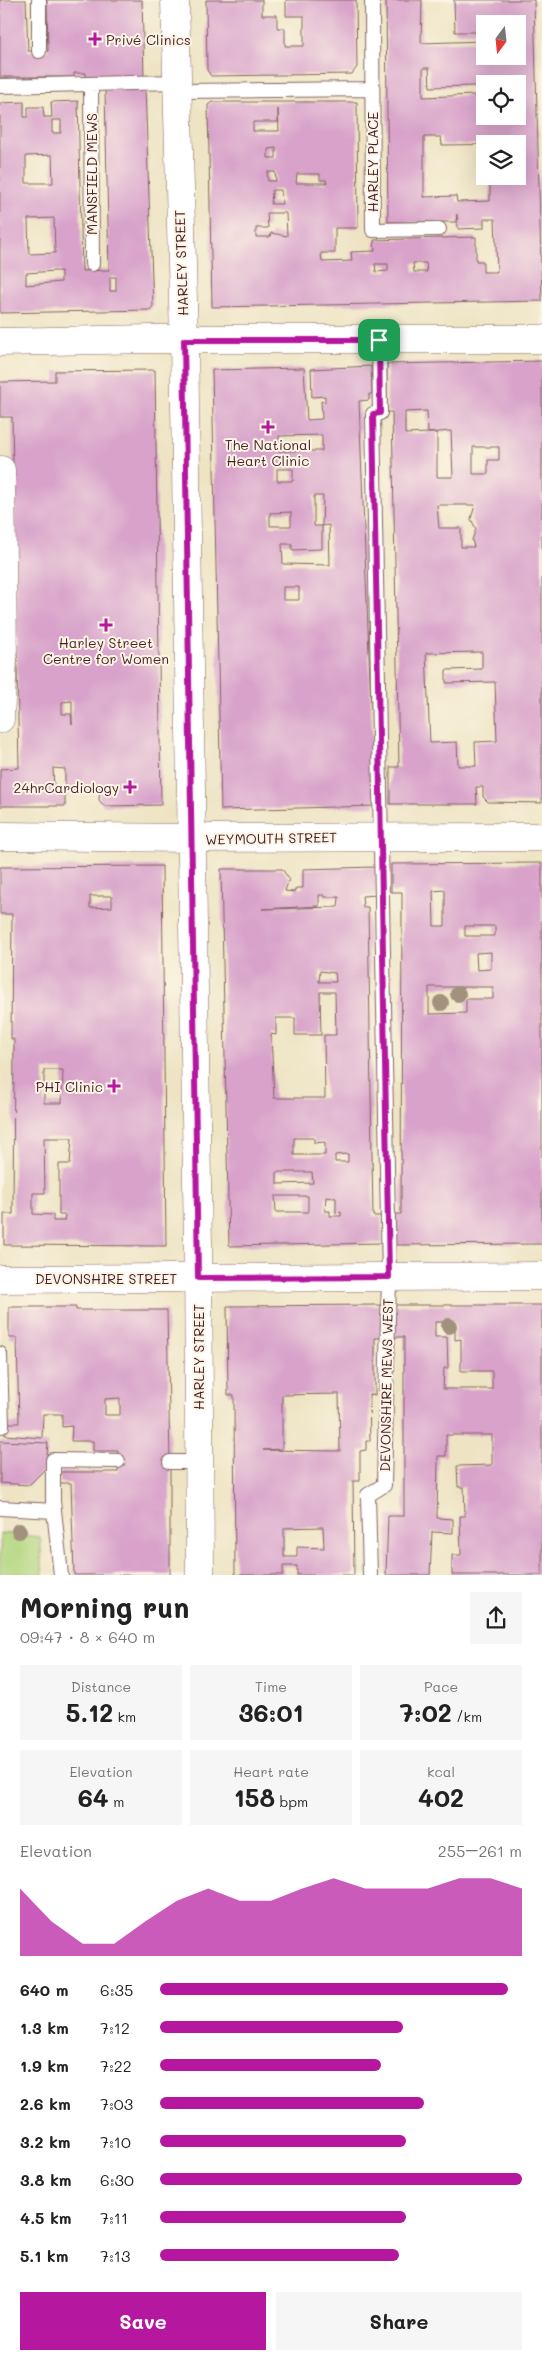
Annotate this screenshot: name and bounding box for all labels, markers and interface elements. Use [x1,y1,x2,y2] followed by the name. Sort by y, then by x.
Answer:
[476,15,526,65] north arrow
[476,15,526,185] map controls
[106,30,191,49] place label: Privé Clinics
[88,32,102,46] marker: Privé Clinics
[476,75,526,125] button: locate
[363,112,382,212] street label: HARLEY PLACE
[82,113,101,235] street label: MANSFIELD MEWS
[476,135,526,185] button: layers
[170,209,192,316] street label: HARLEY STREET
[358,319,400,361] pin
[365,326,393,354] icon: arrive
[261,420,275,434] marker: The National Heart Clinic
[225,435,311,470] place label: The National Heart Clinic
[99,618,113,632] marker: Harley Street Centre for Women
[43,633,169,668] place label: Harley Street Centre for Women
[14,778,119,797] place label: 24hrCardiology
[123,780,137,794] marker: 24hrCardiology
[205,827,337,849] street label: WEYMOUTH STREET
[36,1077,103,1096] place label: PHI Clinic
[107,1079,121,1093] marker: PHI Clinic
[35,1269,177,1288] street label: DEVONSHIRE STREET
[375,1298,397,1472] street label: DEVONSHIRE MEWS WEST
[189,1304,208,1410] street label: HARLEY STREET
[20,1589,189,1625] text: Morning run
[470,1592,522,1644] button: share
[20,1626,155,1647] text: 09:47 · 8 × 640 m
[71,1677,131,1696] text: Distance
[255,1677,287,1696] text: Time
[424,1677,458,1696] text: Pace
[66,1696,113,1728] text: 5.12
[238,1696,304,1728] text: 36:01
[400,1696,452,1728] text: 7:02
[113,1707,136,1726] text: km
[452,1707,482,1726] text: /km
[70,1762,132,1781] text: Elevation
[233,1762,309,1781] text: Heart rate
[427,1762,455,1781] text: kcal
[78,1781,109,1813] text: 64
[234,1781,275,1813] text: 158
[418,1781,464,1813] text: 402
[109,1792,124,1811] text: m
[275,1792,308,1811] text: bpm
[20,1840,92,1861] text: Elevation
[438,1840,522,1861] text: 255–261 m
[20,1979,69,2000] text: 640 m
[100,1979,133,2000] text: 6:35
[20,2017,69,2038] text: 1.3 km
[100,2017,130,2038] text: 7:12
[20,2055,69,2076] text: 1.9 km
[100,2055,132,2076] text: 7:22
[20,2093,71,2114] text: 2.6 km
[100,2093,133,2114] text: 7:03
[20,2131,71,2152] text: 3.2 km
[100,2131,131,2152] text: 7:10
[20,2169,72,2190] text: 3.8 km
[100,2169,134,2190] text: 6:30
[20,2207,72,2228] text: 4.5 km
[100,2207,128,2228] text: 7:11
[20,2245,68,2266] text: 5.1 km
[100,2245,130,2266] text: 7:13
[20,2292,266,2350] button: Save
[276,2292,522,2350] button: Share

